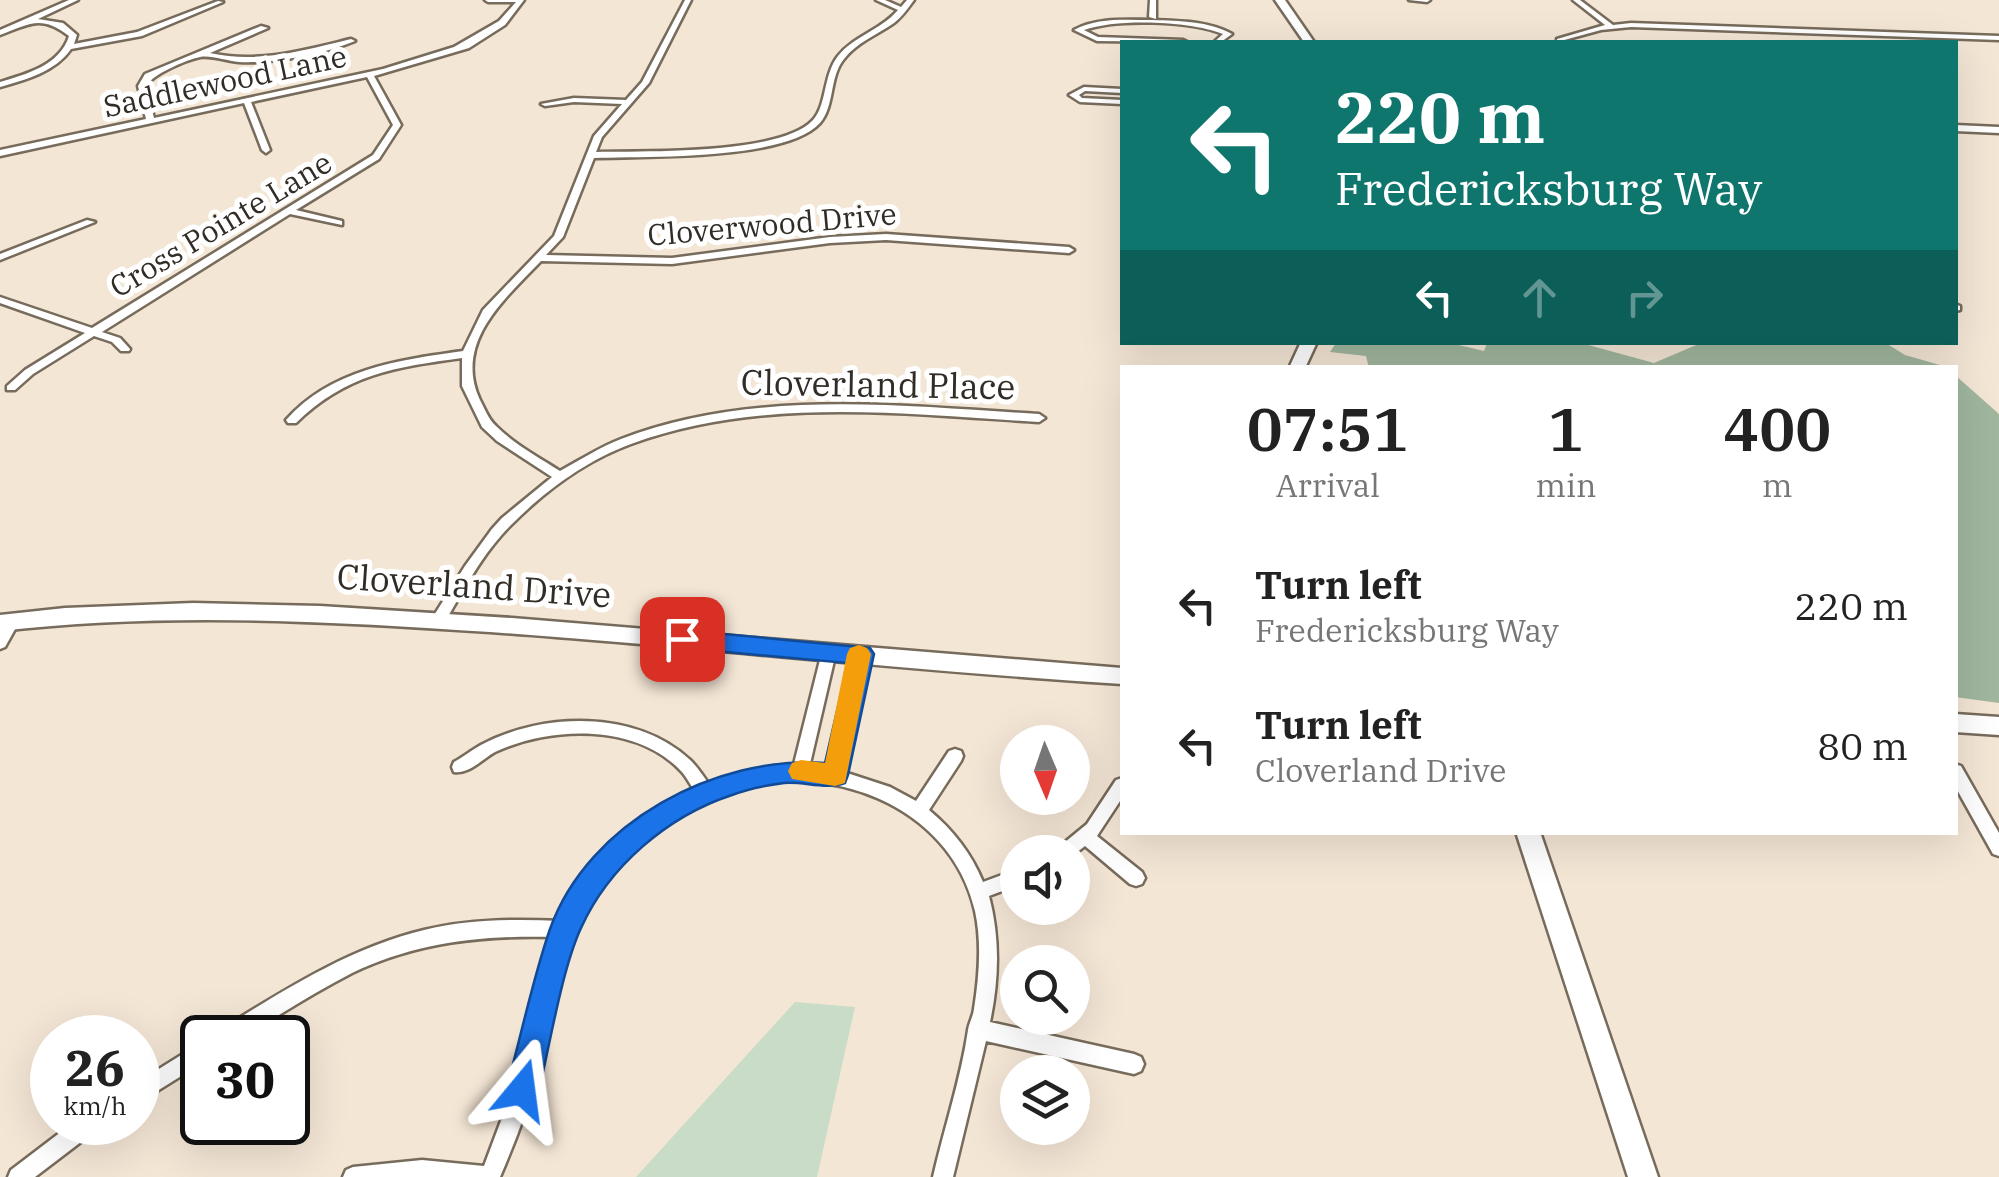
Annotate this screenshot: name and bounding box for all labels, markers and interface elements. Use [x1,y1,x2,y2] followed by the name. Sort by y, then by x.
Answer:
[99,36,350,125] street label: Saddlewood Lane
[1335,71,1545,162] text: 220 m
[1170,80,1300,210] icon: left
[102,142,338,305] street label: Cross Pointe Lane
[1335,159,1762,217] text: Fredericksburg Way
[646,193,898,254] street label: Cloverwood Drive
[1407,270,1462,325] icon: left
[1512,270,1567,325] icon: ahead
[1617,270,1672,325] icon: right
[740,359,1016,409] street label: Cloverland Place
[1247,389,1409,468] text: 07:51
[1548,389,1584,468] text: 1
[1723,389,1831,468] text: 400
[1276,464,1380,506] text: Arrival
[1535,464,1596,506] text: min
[1762,464,1792,506] text: m
[335,552,613,618] street label: Cloverland Drive
[1255,560,1422,609] text: Turn left
[1170,578,1225,633] icon: left
[1795,581,1908,630] text: 220 m
[640,597,725,682] pin
[1255,609,1559,651] text: Fredericksburg Way
[655,612,710,667] icon: arrive
[1255,700,1422,749] text: Turn left
[1170,718,1225,773] icon: left
[1817,721,1908,770] text: 80 m
[1000,725,1090,815] north arrow
[1000,725,1090,1145] map controls
[1255,749,1506,791] text: Cloverland Drive
[1000,835,1090,925] button: sound
[1000,945,1090,1035] button: search
[180,1015,310,1145] speed limit sign: 30
[65,1035,125,1100] text: 26
[470,1038,574,1142] position arrow
[1000,1055,1090,1145] button: layers
[63,1089,127,1122] text: km/h

